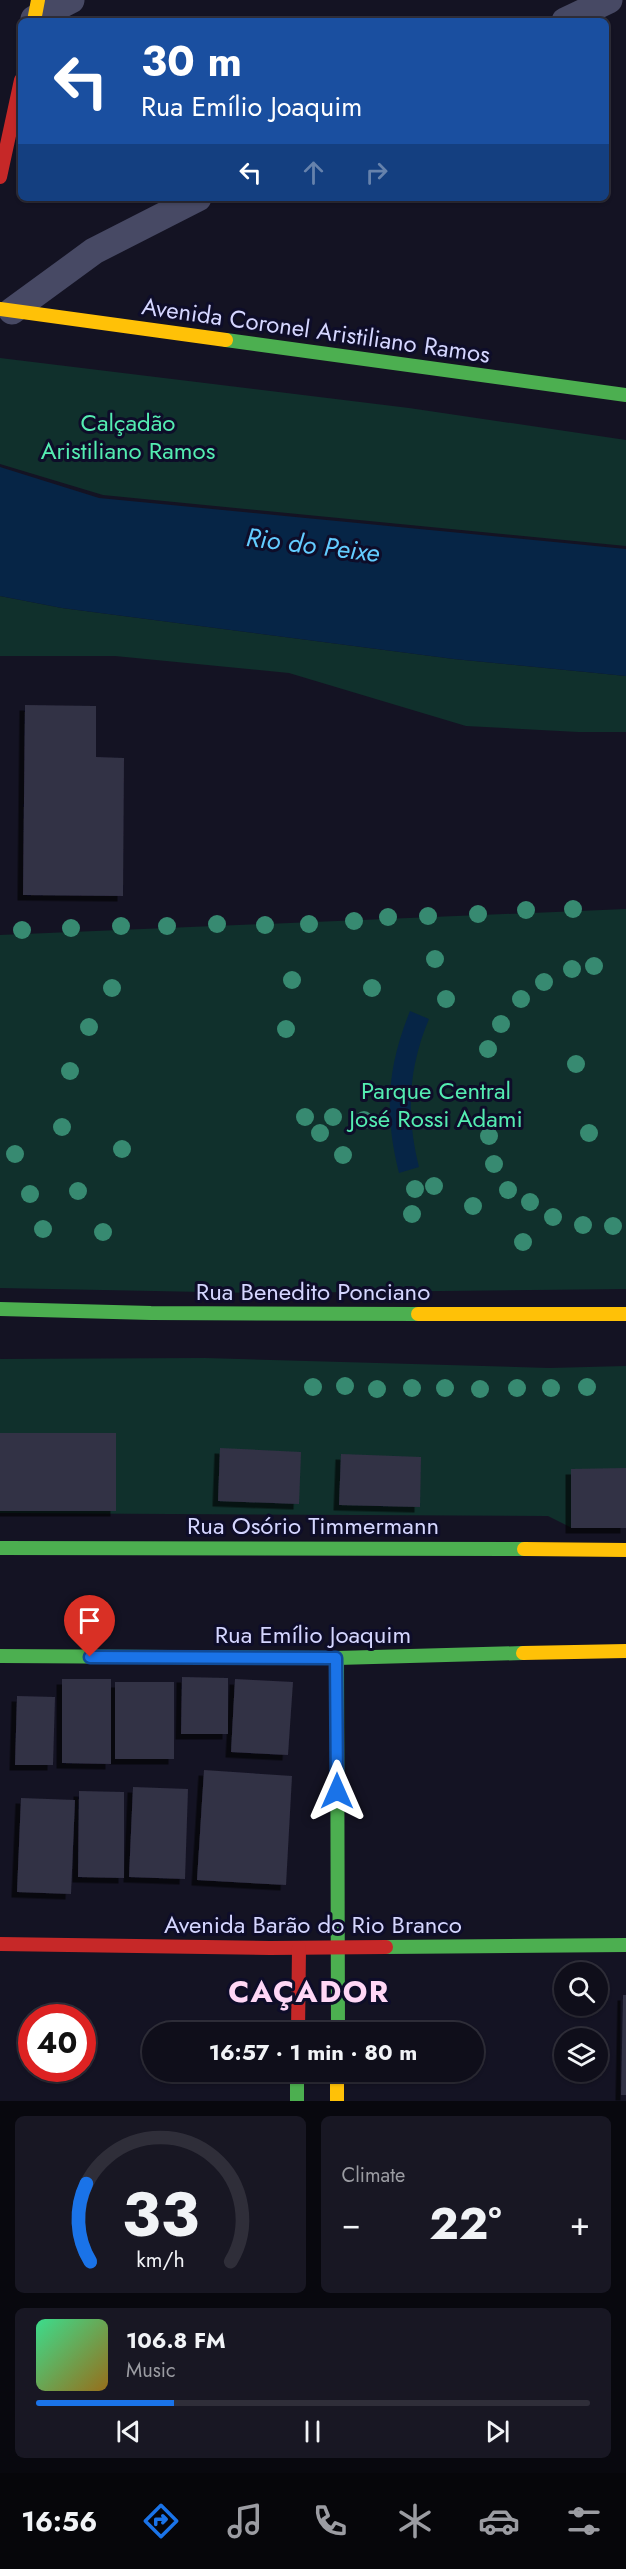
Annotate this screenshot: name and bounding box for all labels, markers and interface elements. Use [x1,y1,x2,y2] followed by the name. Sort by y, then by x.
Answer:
[141,31,242,92] text: 30 m
[42,42,120,120] icon: left
[141,87,362,126] text: Rua Emílio Joaquim
[234,156,267,189] icon: left
[297,156,330,189] icon: ahead
[360,156,393,189] icon: right
[140,288,492,372] street label: Avenida Coronel Aristiliano Ramos
[41,405,215,468] park label: Calçadão Aristiliano Ramos
[244,518,382,572] water label: Rio do Peixe
[346,1073,523,1136] park label: Parque Central José Rossi Adami
[196,1274,430,1309] street label: Rua Benedito Ponciano
[187,1508,439,1543] street label: Rua Osório Timmermann
[64,1595,115,1657] pin
[73,1604,106,1637] icon: arrive
[215,1617,411,1652] street label: Rua Emílio Joaquim
[305,1759,369,1823] position arrow
[164,1907,462,1942] street label: Avenida Barão do Rio Branco
[554,1962,608,2082] map controls
[554,1962,608,2016] button: search
[228,1970,390,2013] district label: CAÇADOR
[18,2004,96,2082] speed limit sign: 40
[554,2028,608,2082] button: layers
[209,2036,417,2068] text: 16:57 · 1 min · 80 m
[342,2161,405,2190] text: Climate
[121,2169,199,2259] text: 33
[429,2191,502,2256] text: 22°
[342,2200,361,2247] text: −
[570,2200,590,2247] text: +
[136,2244,184,2275] text: km/h
[126,2324,226,2356] text: 106.8 FM
[126,2356,176,2385] text: Music
[112,2415,145,2448] icon: previous
[296,2415,329,2448] icon: pause
[481,2415,514,2448] icon: next
[140,2500,182,2542] icon: directions
[224,2500,266,2542] icon: music
[309,2500,351,2542] icon: phone
[394,2500,436,2542] icon: climate
[478,2500,520,2542] icon: car
[563,2500,605,2542] icon: filters
[21,2502,97,2541] text: 16:56

